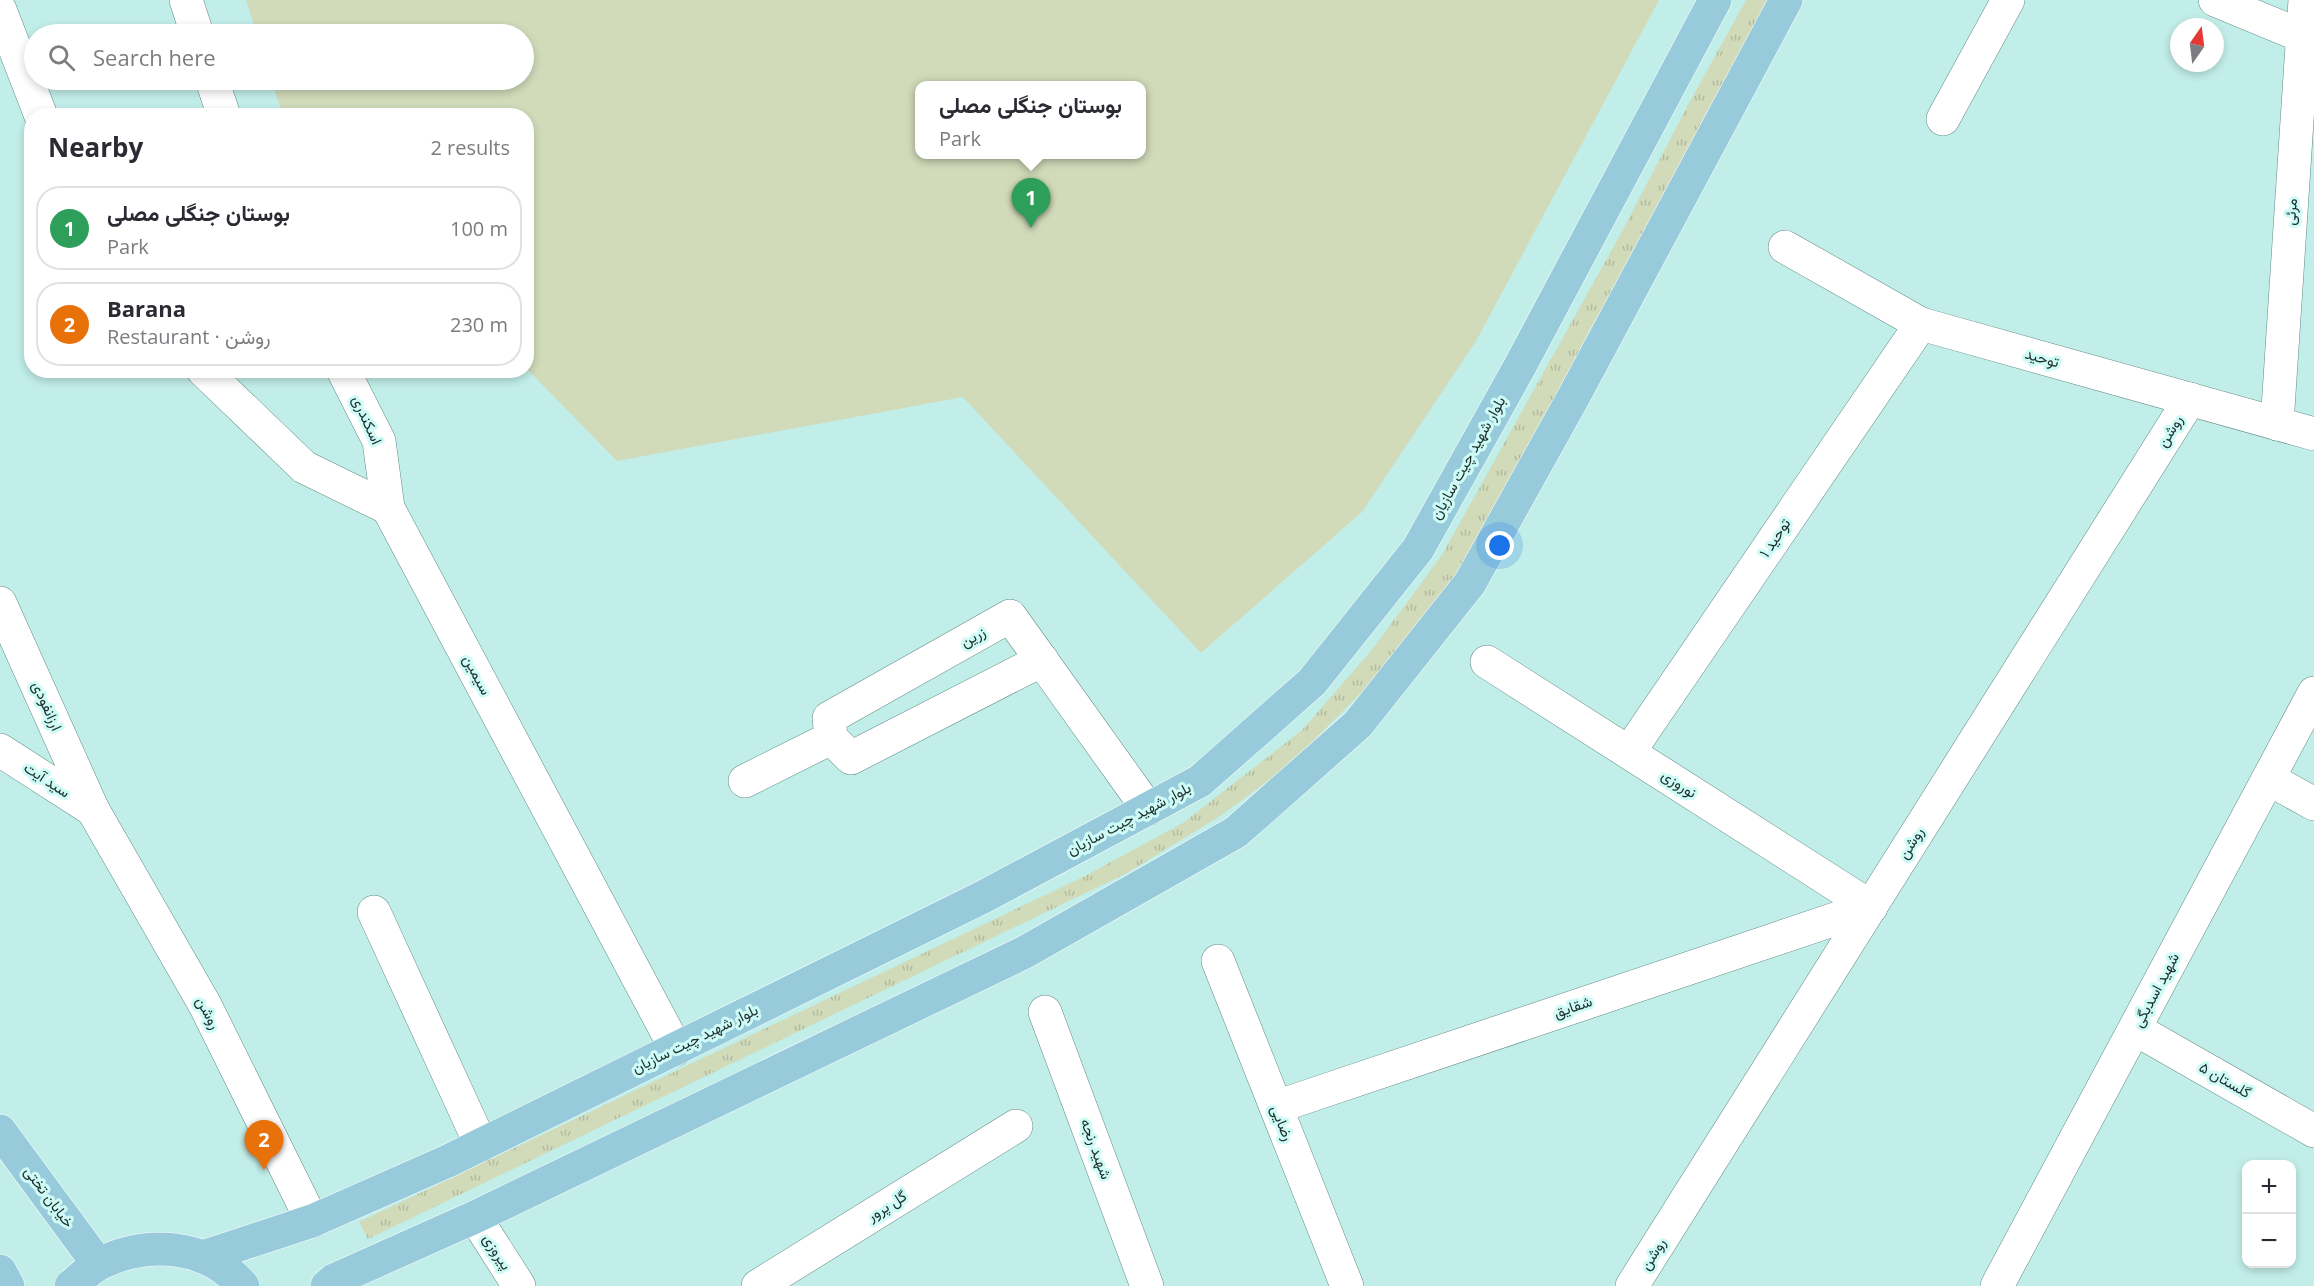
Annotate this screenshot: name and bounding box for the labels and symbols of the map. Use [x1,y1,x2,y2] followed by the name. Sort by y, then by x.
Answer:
[2170,18,2224,72] north arrow
[1012,178,1050,228] pin: 1
[2279,198,2302,226] street label: مرئی
[2023,343,2062,372] street label: توحید
[347,392,388,448] street label: اسکندری
[1425,392,1510,523] street label: بلوار شهید چیت سازیان
[2152,411,2188,451] street label: روشن
[1754,514,1795,561] street label: توحید ۱
[1485,531,1514,560] your location
[956,621,989,652] street label: زرین
[458,651,497,699] street label: سیمین
[27,678,68,734] street label: ارزانفودی
[21,757,75,802] street label: سید آیت
[1658,764,1701,803] street label: نوروزی
[1063,777,1195,860] street label: بلوار شهید چیت سازیان
[1893,823,1929,863] street label: روشن
[2127,949,2184,1031] street label: شهید اسدبگی
[1551,990,1595,1023] street label: شقایق
[191,993,226,1033] street label: روشن
[628,999,761,1078] street label: بلوار شهید چیت سازیان
[2196,1056,2255,1102] street label: گلستان ۵
[1266,1102,1299,1144] street label: رضایی
[1077,1116,1117,1182] street label: شهید رنجه
[244,1120,284,1170] pin: 2
[19,1162,79,1232] street label: خیابان تختی
[862,1185,911,1226] street label: گل پرور
[478,1230,517,1274] street label: پیروزی
[1635,1234,1671,1274] street label: روشن

